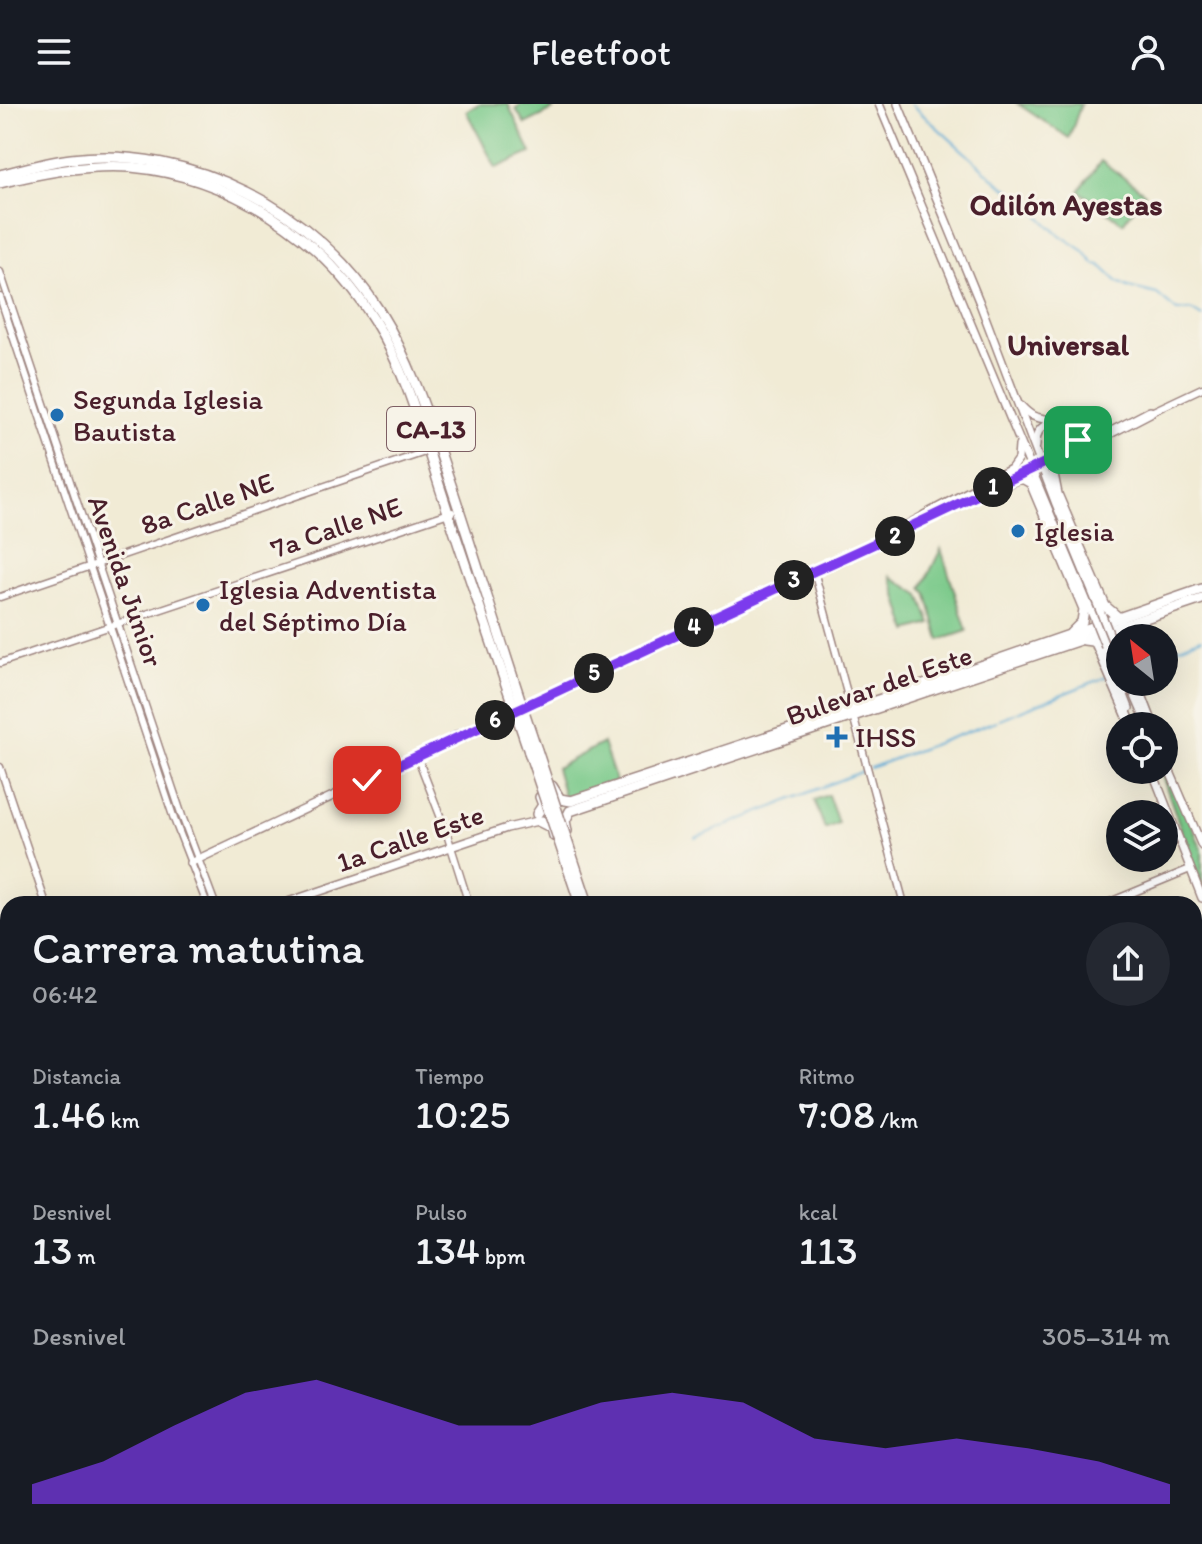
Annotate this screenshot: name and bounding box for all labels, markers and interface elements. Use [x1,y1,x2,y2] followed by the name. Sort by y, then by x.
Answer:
[32,30,76,74] icon: menu
[1126,30,1170,74] icon: person
[531,31,671,74] text: Fleetfoot
[969,186,1163,223] district label: Odilón Ayestas
[1007,326,1129,363] district label: Universal
[73,382,264,448] place label: Segunda Iglesia Bautista
[48,406,66,424] marker: Segunda Iglesia Bautista
[1044,406,1112,474] pin
[387,407,475,451] road number: CA-13
[1056,418,1100,462] icon: arrive
[136,464,278,542] street label: 8a Calle NE
[973,467,1013,507] pin: 1
[988,473,998,500] text: 1
[266,489,406,565] street label: 7a Calle NE
[81,491,171,671] street label: Avenida Junior
[1034,514,1115,548] place label: Iglesia
[875,516,915,556] pin: 2
[889,522,901,549] text: 2
[1009,522,1027,540] marker: Iglesia
[774,560,814,600] pin: 3
[788,566,800,593] text: 3
[219,572,437,638] place label: Iglesia Adventista del Séptimo Día
[194,596,212,614] marker: Iglesia Adventista del Séptimo Día
[674,607,714,647] pin: 4
[687,613,701,640] text: 4
[1106,624,1178,696] north arrow
[1106,624,1178,872] map controls
[782,637,976,733] street label: Bulevar del Este
[574,653,614,693] pin: 5
[588,659,600,686] text: 5
[475,700,515,740] pin: 6
[489,706,501,733] text: 6
[1106,712,1178,784] button: locate
[855,720,916,754] place label: IHSS
[826,726,848,748] marker: IHSS
[333,746,401,814] pin
[345,758,389,802] icon: check
[332,797,488,879] street label: 1a Calle Este
[1106,800,1178,872] button: layers
[32,921,364,974] text: Carrera matutina
[1086,922,1170,1006] button: share
[32,978,97,1010] text: 06:42
[32,1063,121,1090] text: Distancia
[415,1063,484,1090] text: Tiempo
[799,1063,855,1090] text: Ritmo
[32,1090,106,1138] text: 1.46
[415,1090,510,1138] text: 10:25
[799,1090,875,1138] text: 7:08
[106,1107,140,1134] text: km
[875,1107,918,1134] text: /km
[32,1199,111,1226] text: Desnivel
[415,1199,467,1226] text: Pulso
[799,1199,838,1226] text: kcal
[32,1226,72,1274] text: 13
[415,1226,480,1274] text: 134
[799,1226,858,1274] text: 113
[72,1243,96,1270] text: m
[480,1243,526,1270] text: bpm
[32,1320,126,1352] text: Desnivel
[1042,1320,1170,1352] text: 305–314 m

